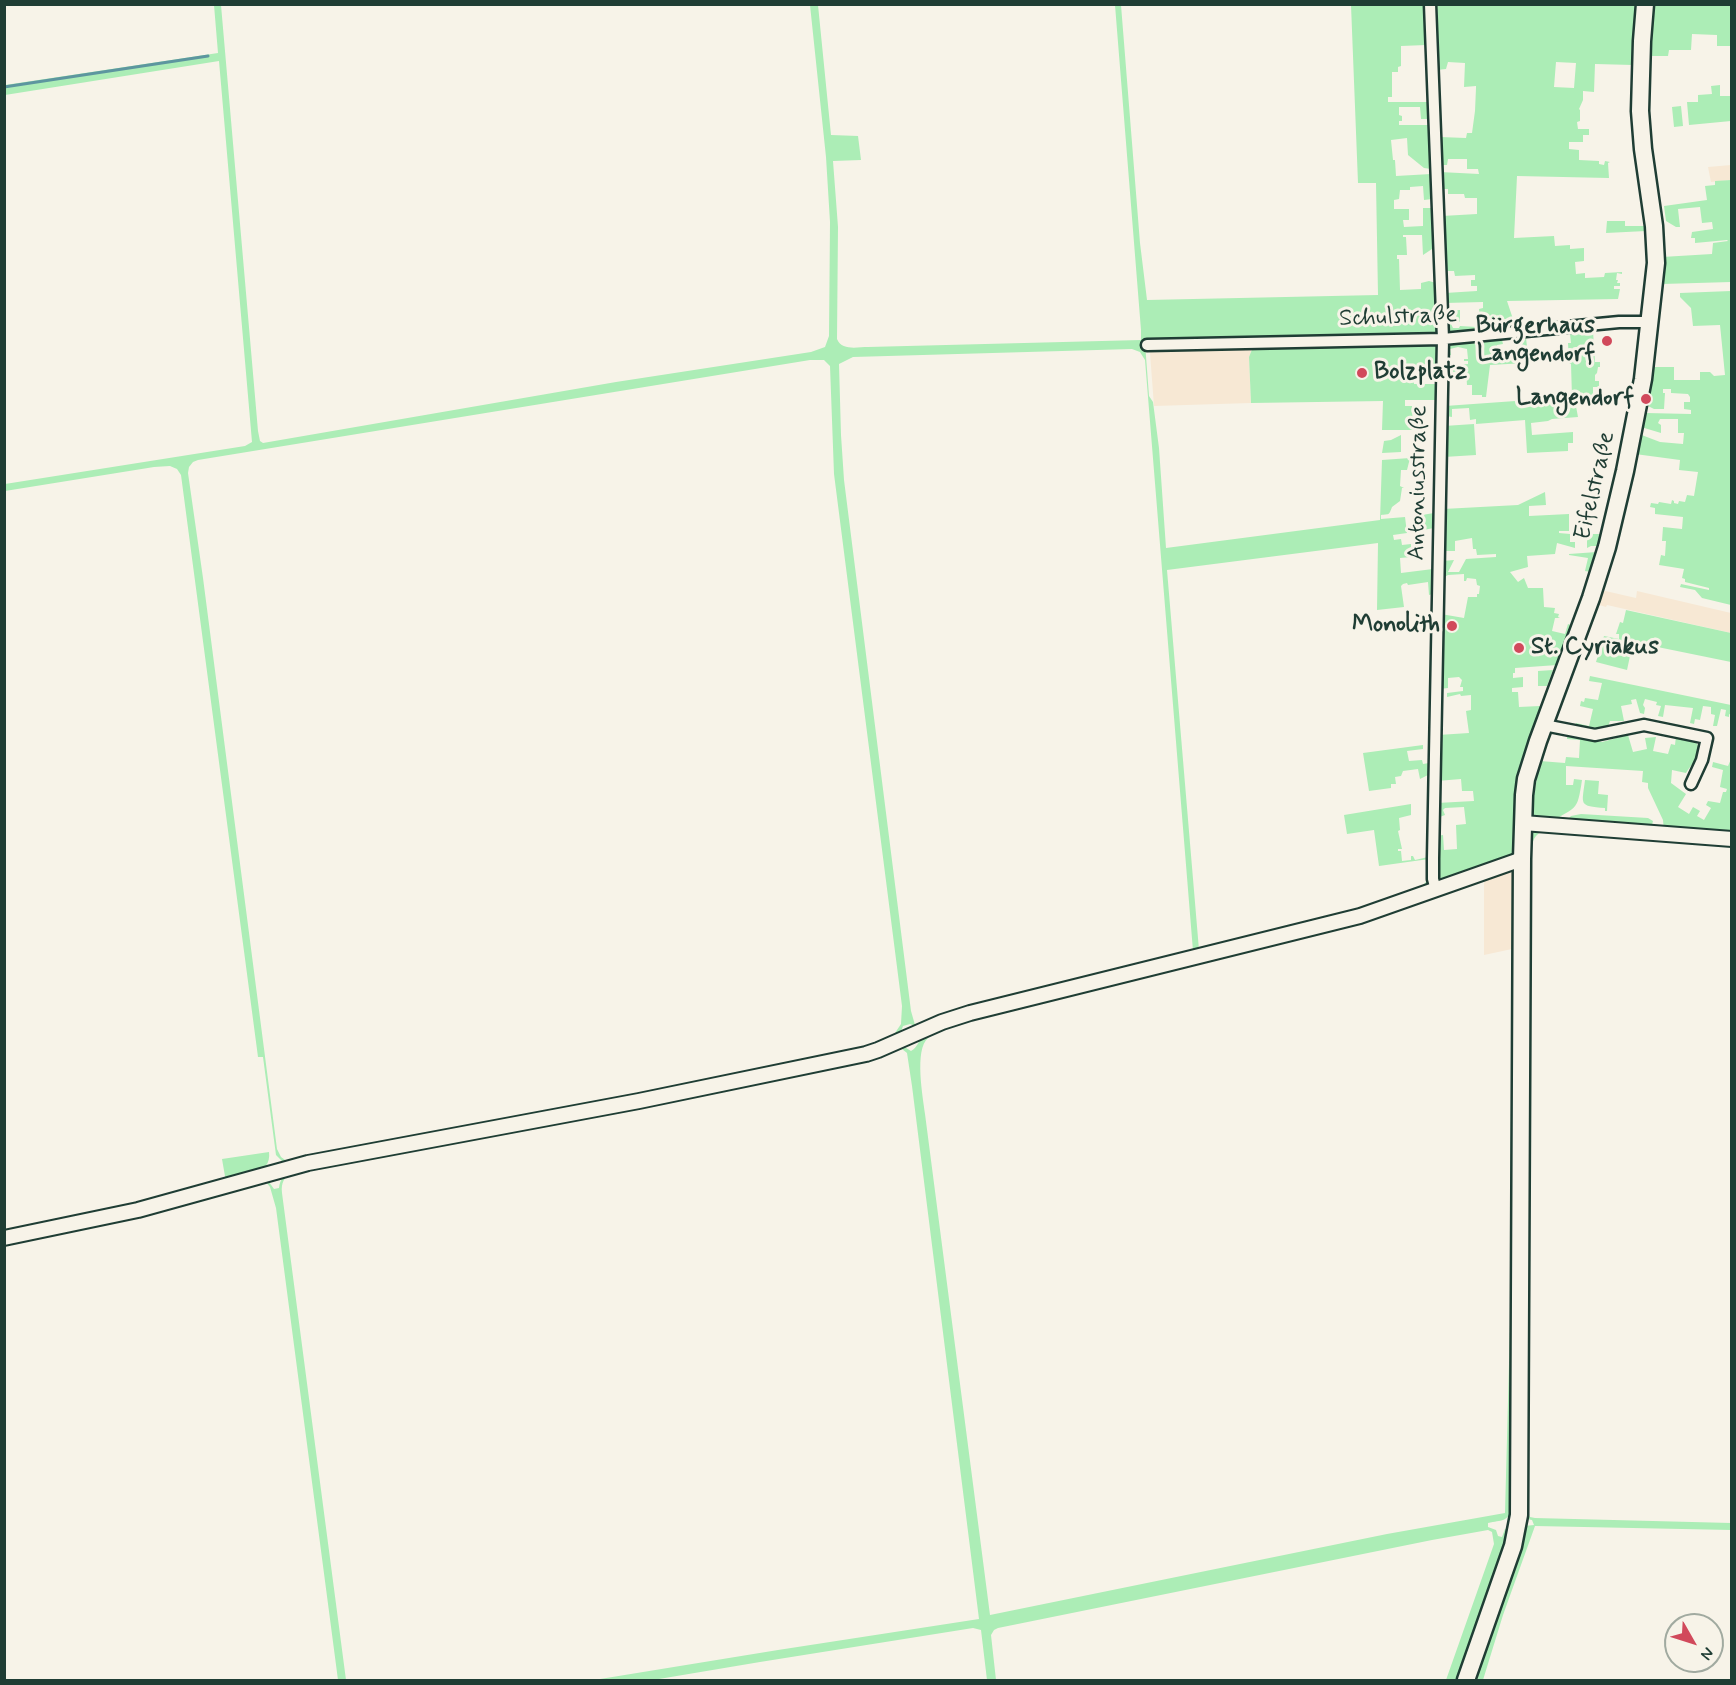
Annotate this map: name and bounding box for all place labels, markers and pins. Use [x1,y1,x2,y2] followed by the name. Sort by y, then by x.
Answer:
[1476,313,1595,369] place label: Bürgerhaus Langendorf
[1600,334,1614,348] marker: Bürgerhaus Langendorf
[1374,359,1467,387] place label: Bolzplatz
[1355,366,1369,380] marker: Bolzplatz
[1516,385,1634,413] place label: Langendorf
[1639,392,1653,406] marker: Langendorf
[1352,612,1440,640] place label: Monolith
[1445,619,1459,633] marker: Monolith
[1531,634,1659,662] place label: St. Cyriakus
[1512,641,1526,655] marker: St. Cyriakus

